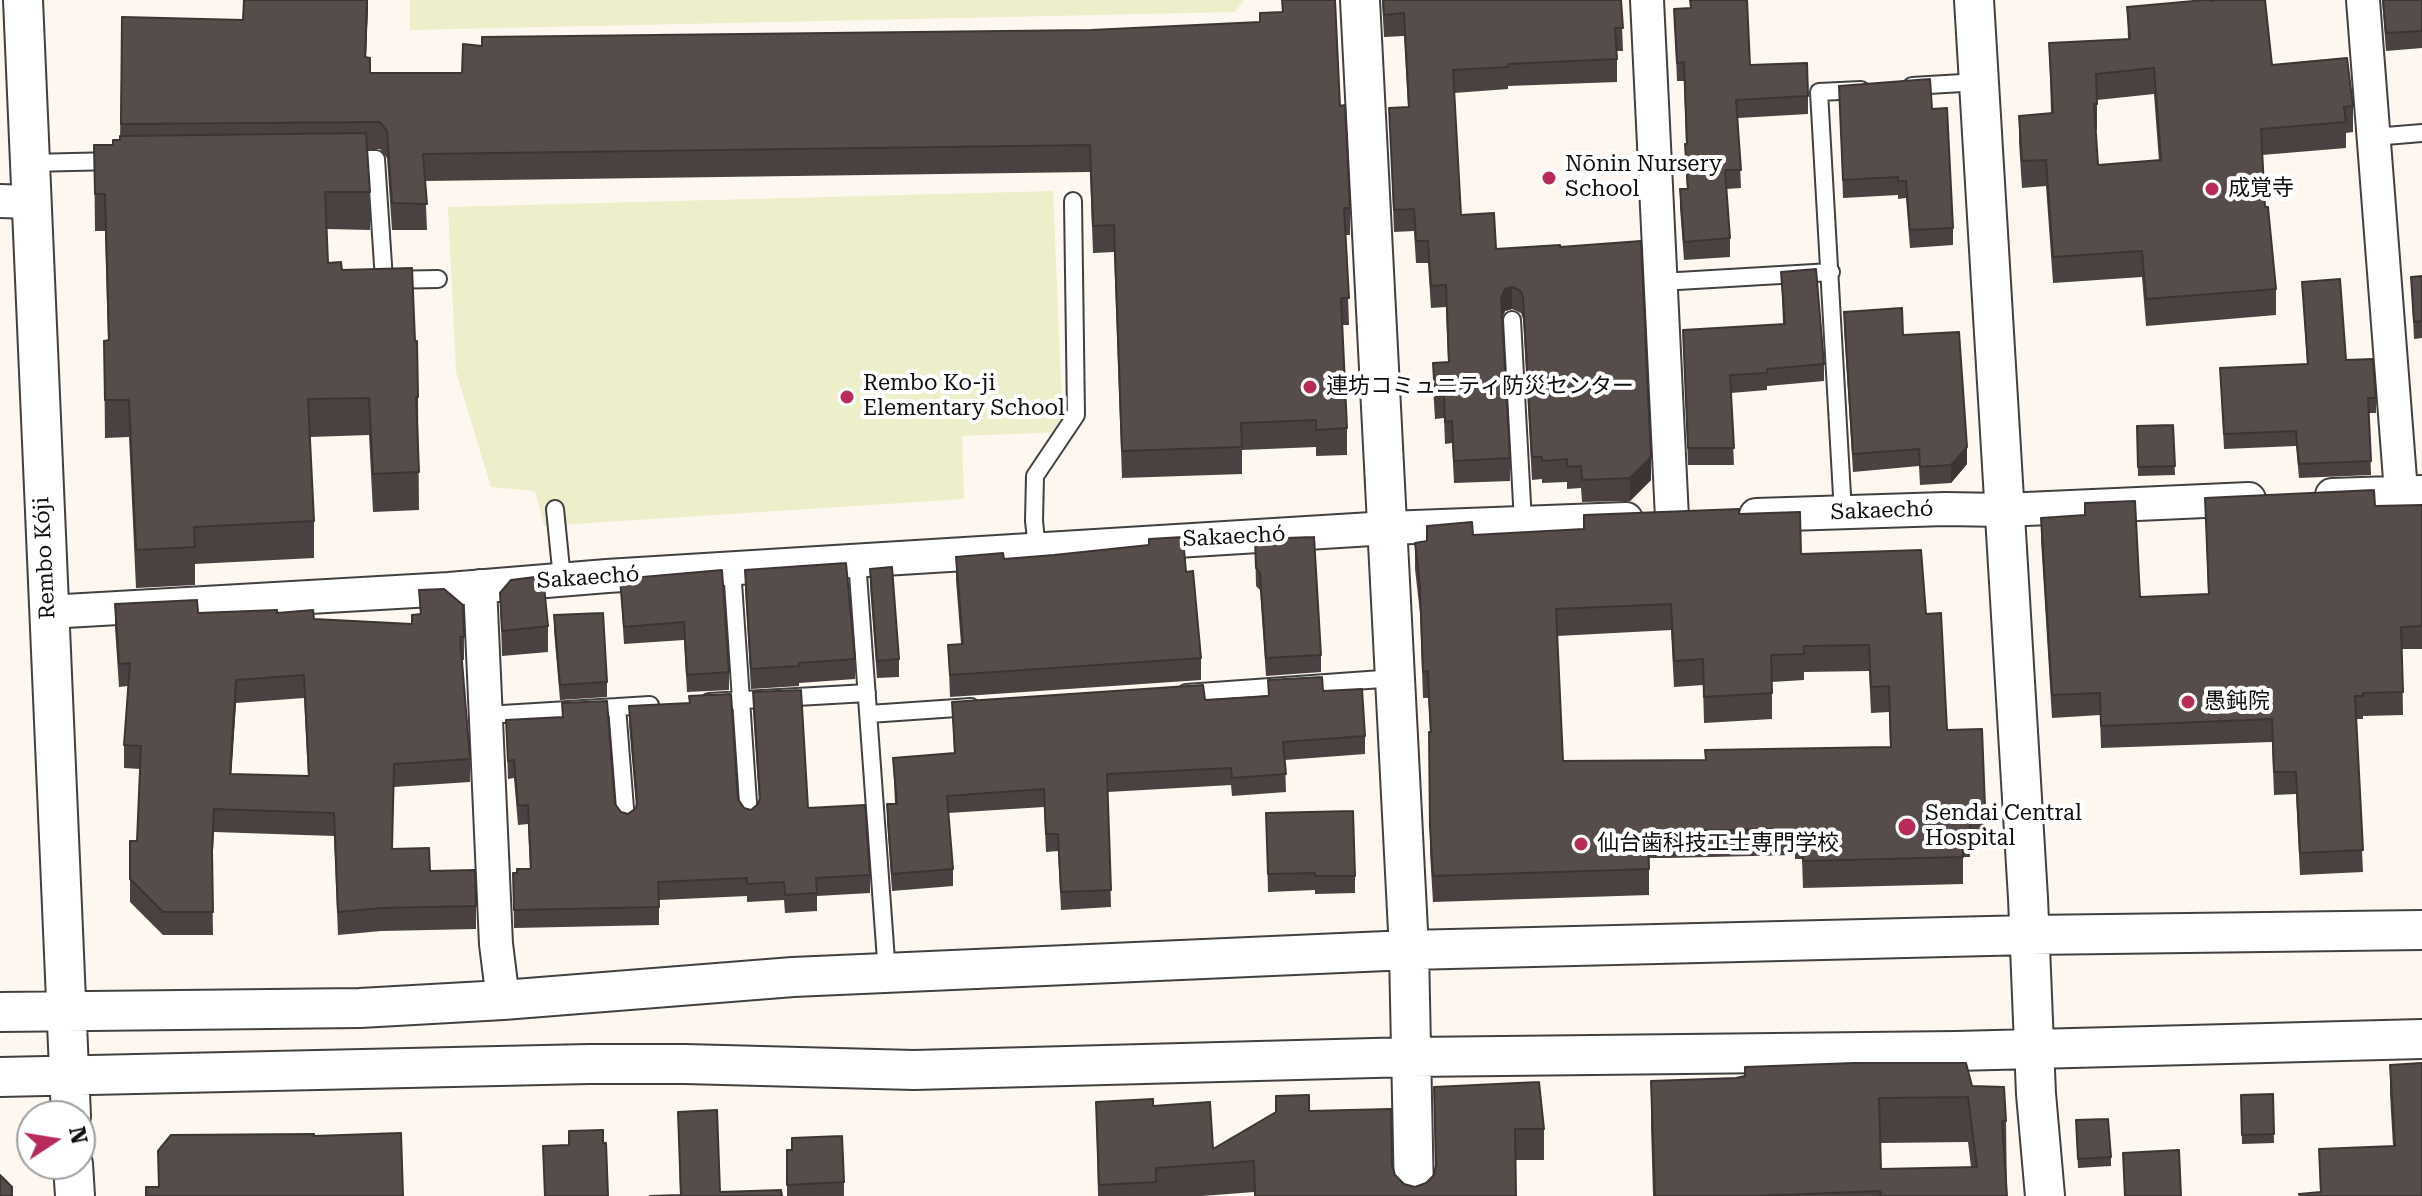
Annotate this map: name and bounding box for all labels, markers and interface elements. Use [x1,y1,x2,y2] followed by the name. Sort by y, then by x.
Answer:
[1565,152,1722,204] place label: Nōnin Nursery School
[1540,169,1558,187] marker: Nōnin Nursery School
[2228,176,2294,202] place label: 成覚寺
[2203,180,2221,198] marker: 成覚寺
[863,371,1065,422] place label: Rembo Ko-ji Elementary School
[1326,374,1634,400] place label: 連坊コミュニティ防災センター
[1301,378,1319,396] marker: 連坊コミュニティ防災センター
[838,388,856,406] marker: Rembo Ko-ji Elementary School
[29,496,61,620] street label: Rembo Kóji
[1830,496,1934,526] street label: Sakaechó
[1182,521,1286,553] street label: Sakaechó
[536,561,640,595] street label: Sakaechó
[2204,689,2270,715] place label: 愚鈍院
[2179,693,2197,711] marker: 愚鈍院
[1925,801,2082,852] place label: Sendai Central Hospital
[1896,816,1918,838] marker: Sendai Central Hospital
[1597,831,1839,857] place label: 仙台歯科技工士専門学校
[1572,835,1590,853] marker: 仙台歯科技工士専門学校
[16,1100,96,1180] north arrow
[64,1124,92,1146] text: N

